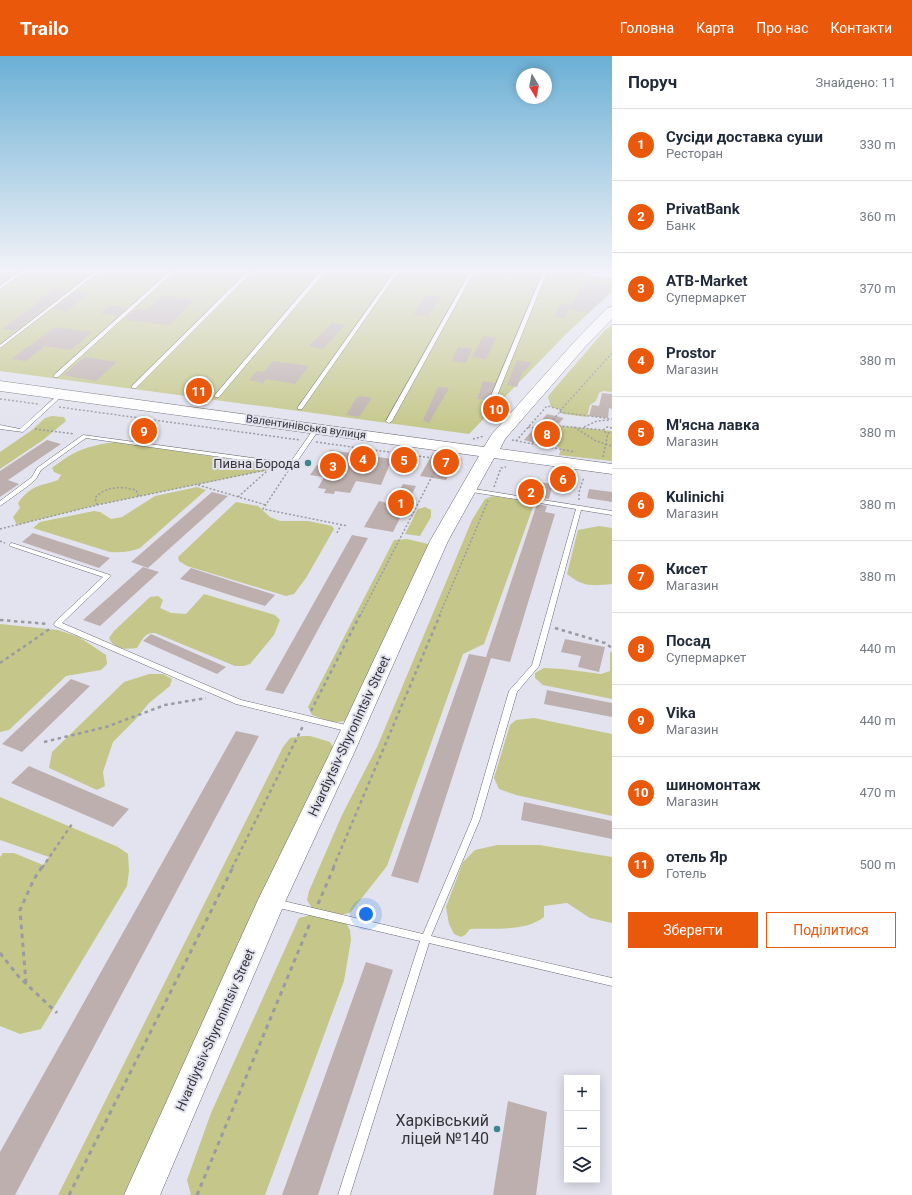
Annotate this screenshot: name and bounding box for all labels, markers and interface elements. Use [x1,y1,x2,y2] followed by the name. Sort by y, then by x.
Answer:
[20,17,69,40] text: Trailo
[620,20,674,36] text: Головна
[696,20,734,36] text: Карта
[756,20,809,36] text: Про нас
[831,20,892,36] text: Контакти
[516,68,552,104] north arrow
[628,72,677,92] text: Поруч
[816,75,896,90] text: Знайдено: 11
[666,128,823,146] text: Сусіди доставка суши
[637,137,645,152] text: 1
[859,137,896,152] text: 330 m
[666,146,723,161] text: Ресторан
[666,200,740,218] text: PrivatBank
[637,209,645,224] text: 2
[859,209,896,224] text: 360 m
[666,218,696,233] text: Банк
[666,272,748,290] text: ATB-Market
[637,281,645,296] text: 3
[859,281,896,296] text: 370 m
[666,290,746,305] text: Супермаркет
[666,344,716,362] text: Prostor
[637,353,645,368] text: 4
[859,353,896,368] text: 380 m
[666,362,719,377] text: Магазин
[186,376,212,406] pin: 11
[483,394,509,424] pin: 10
[245,412,367,442] street label: Валентинівська вулиця
[131,416,157,446] pin: 9
[666,416,759,434] text: М'ясна лавка
[534,419,560,449] pin: 8
[637,425,645,440] text: 5
[859,425,896,440] text: 380 m
[666,434,719,449] text: Магазин
[350,444,376,474] pin: 4
[391,445,417,475] pin: 5
[433,447,459,477] pin: 7
[320,451,346,481] pin: 3
[213,456,300,471] place label: Пивна Борода
[303,458,313,468] marker: Пивна Борода
[550,464,576,494] pin: 6
[518,477,544,507] pin: 2
[388,488,414,518] pin: 1
[666,488,724,506] text: Kulinichi
[637,497,645,512] text: 6
[859,497,896,512] text: 380 m
[666,506,719,521] text: Магазин
[666,560,708,578] text: Кисет
[637,569,645,584] text: 7
[859,569,896,584] text: 380 m
[666,578,719,593] text: Магазин
[666,632,710,650] text: Посад
[637,641,645,656] text: 8
[859,641,896,656] text: 440 m
[666,650,746,665] text: Супермаркет
[305,653,393,819] street label: Hvardiytsiv-Shyronintsiv Street
[666,704,696,722] text: Vika
[637,713,645,728] text: 9
[859,713,896,728] text: 440 m
[666,722,719,737] text: Магазин
[666,776,761,794] text: шиномонтаж
[634,785,648,800] text: 10
[859,785,896,800] text: 470 m
[666,794,719,809] text: Магазин
[666,848,727,866] text: отель Яр
[634,857,648,872] text: 11
[859,857,896,872] text: 500 m
[666,866,707,881] text: Готель
[356,904,376,924] your location
[628,912,758,948] button: Зберегти
[766,912,896,948] button: Поділитися
[172,947,258,1113] street label: Hvardiytsiv-Shyronintsiv Street
[564,1075,600,1183] map controls
[564,1075,600,1111] button: +
[395,1111,489,1148] place label: Харківський ліцей №140
[564,1111,600,1147] button: −
[492,1124,502,1134] marker: Харківський ліцей №140
[564,1147,600,1183] button: layers

